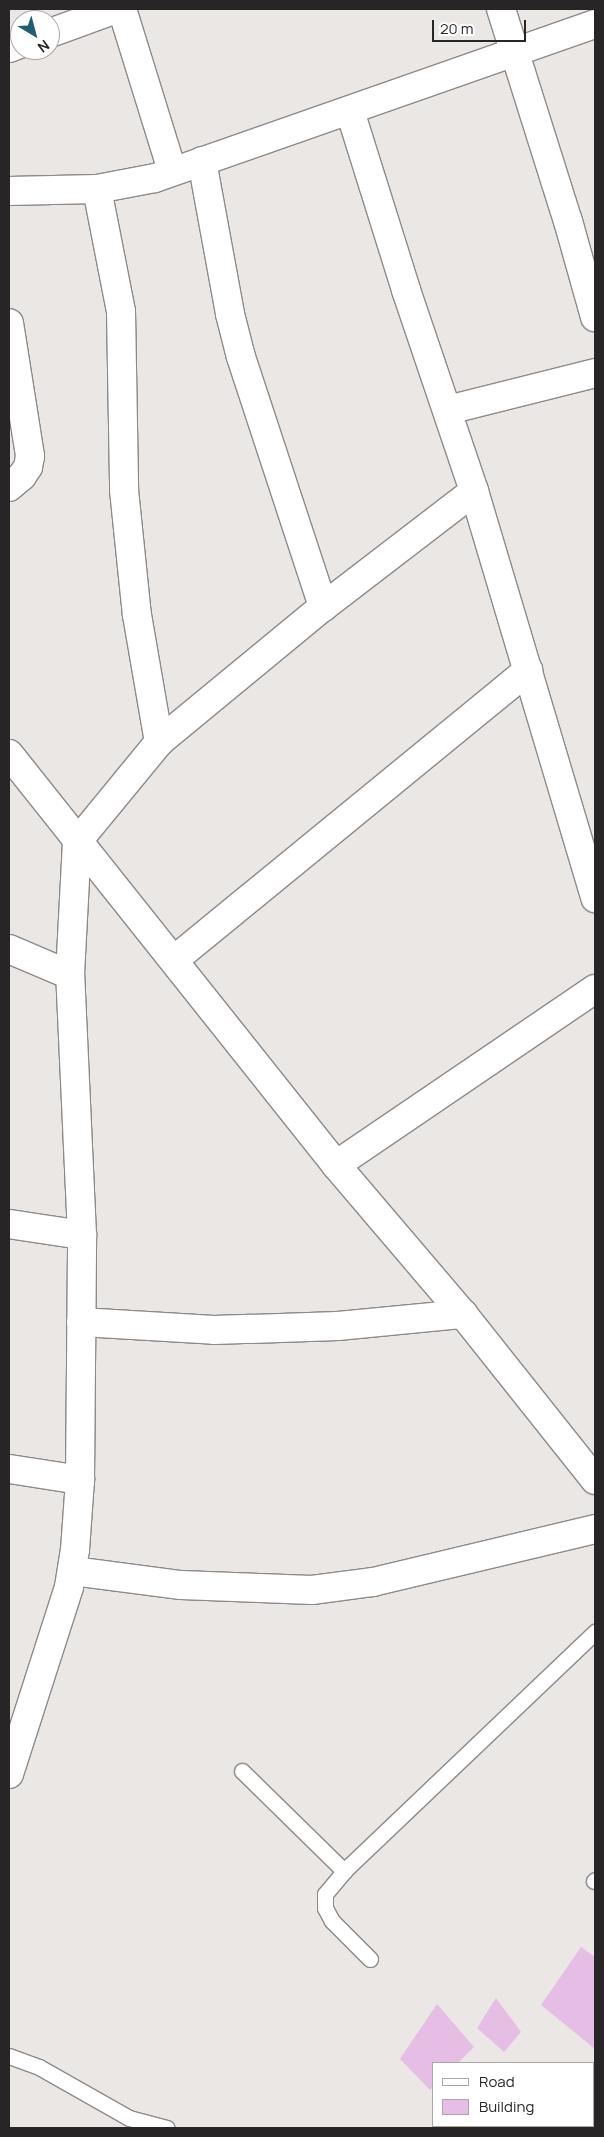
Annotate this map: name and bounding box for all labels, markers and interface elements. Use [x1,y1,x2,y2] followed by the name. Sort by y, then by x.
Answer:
[10,10,60,60] north arrow
[434,10,528,42] scale bar
[440,18,473,39] text: 20 m
[34,36,53,57] text: N
[432,2062,594,2127] legend
[479,2071,515,2092] text: Road
[479,2096,534,2117] text: Building

